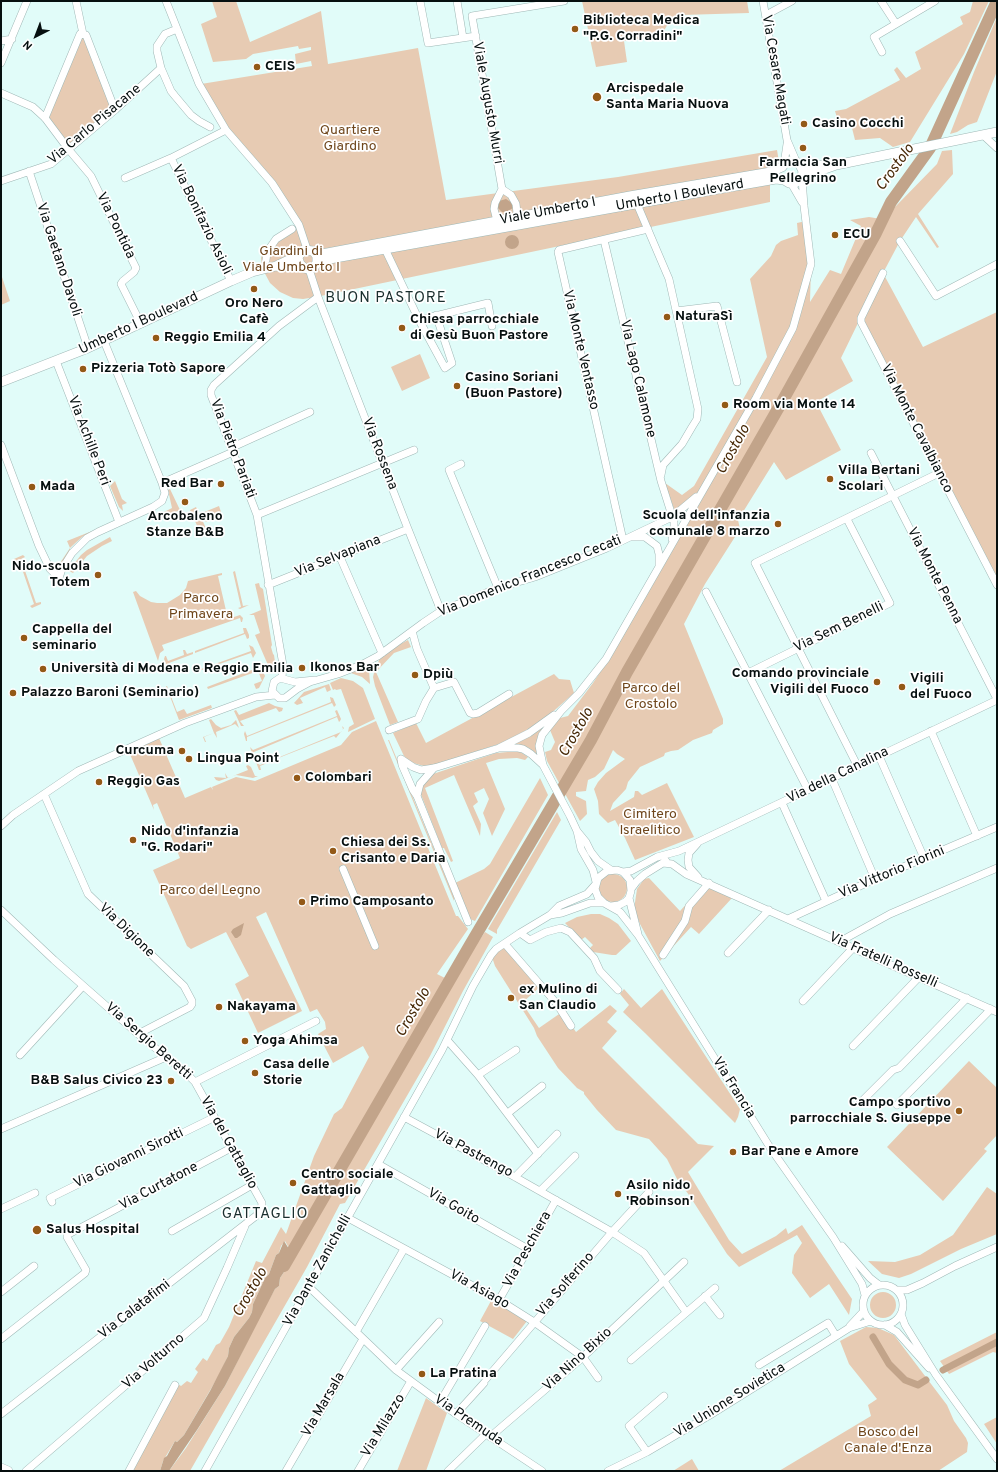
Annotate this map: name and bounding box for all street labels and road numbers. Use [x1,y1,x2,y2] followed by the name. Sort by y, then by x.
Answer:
[757,13,793,127] street label: Via Cesare Magati
[468,41,506,165] street label: Viale Augusto Murri
[45,81,145,169] street label: Via Carlo Pisacane
[167,162,235,278] street label: Via Bonifazio Asioli
[615,176,745,216] street label: Umberto I Boulevard
[92,190,138,262] street label: Via Pontida
[498,194,598,230] street label: Viale Umberto I
[32,201,84,319] street label: Via Gaetano Davoli
[558,288,602,412] street label: Via Monte Ventasso
[77,289,201,359] street label: Umberto I Boulevard
[615,318,659,440] street label: Via Lago Calamone
[876,362,956,496] street label: Via Monte Cavalbianco
[63,394,113,488] street label: Via Achille Peri
[205,397,259,501] street label: Via Pietro Pariati
[358,416,400,492] street label: Via Rossena
[902,525,966,627] street label: Via Monte Penna
[292,532,384,582] street label: Via Selvapiana
[436,532,624,622] street label: Via Domenico Francesco Cecati
[791,599,887,657] street label: Via Sem Benelli
[784,744,892,808] street label: Via della Canalina
[836,843,948,903] street label: Via Vittorio Fiorini
[95,900,157,962] street label: Via Digione
[826,929,940,993] street label: Via Fratelli Rosselli
[101,1000,195,1084] street label: Via Sergio Beretti
[708,1054,758,1122] street label: Via Francia
[196,1094,260,1192] street label: Via del Gattaglio
[71,1125,187,1193] street label: Via Giovanni Sirotti
[431,1126,515,1182] street label: Via Pastrengo
[117,1159,201,1215] street label: Via Curtatone
[424,1185,482,1229] street label: Via Goito
[500,1209,556,1291] street label: Via Peschiera
[280,1212,356,1330] street label: Via Dante Zanichelli
[533,1249,599,1321] street label: Via Solferino
[446,1267,512,1313] street label: Via Asiago
[96,1277,174,1343] street label: Via Calatafimi
[540,1325,616,1395] street label: Via Nino Bixio
[120,1330,188,1394] street label: Via Volturno
[671,1360,789,1442] street label: Via Unione Sovietica
[299,1370,349,1440] street label: Via Marsala
[359,1391,409,1461] street label: Via Milazzo
[430,1392,506,1450] street label: Via Premuda

